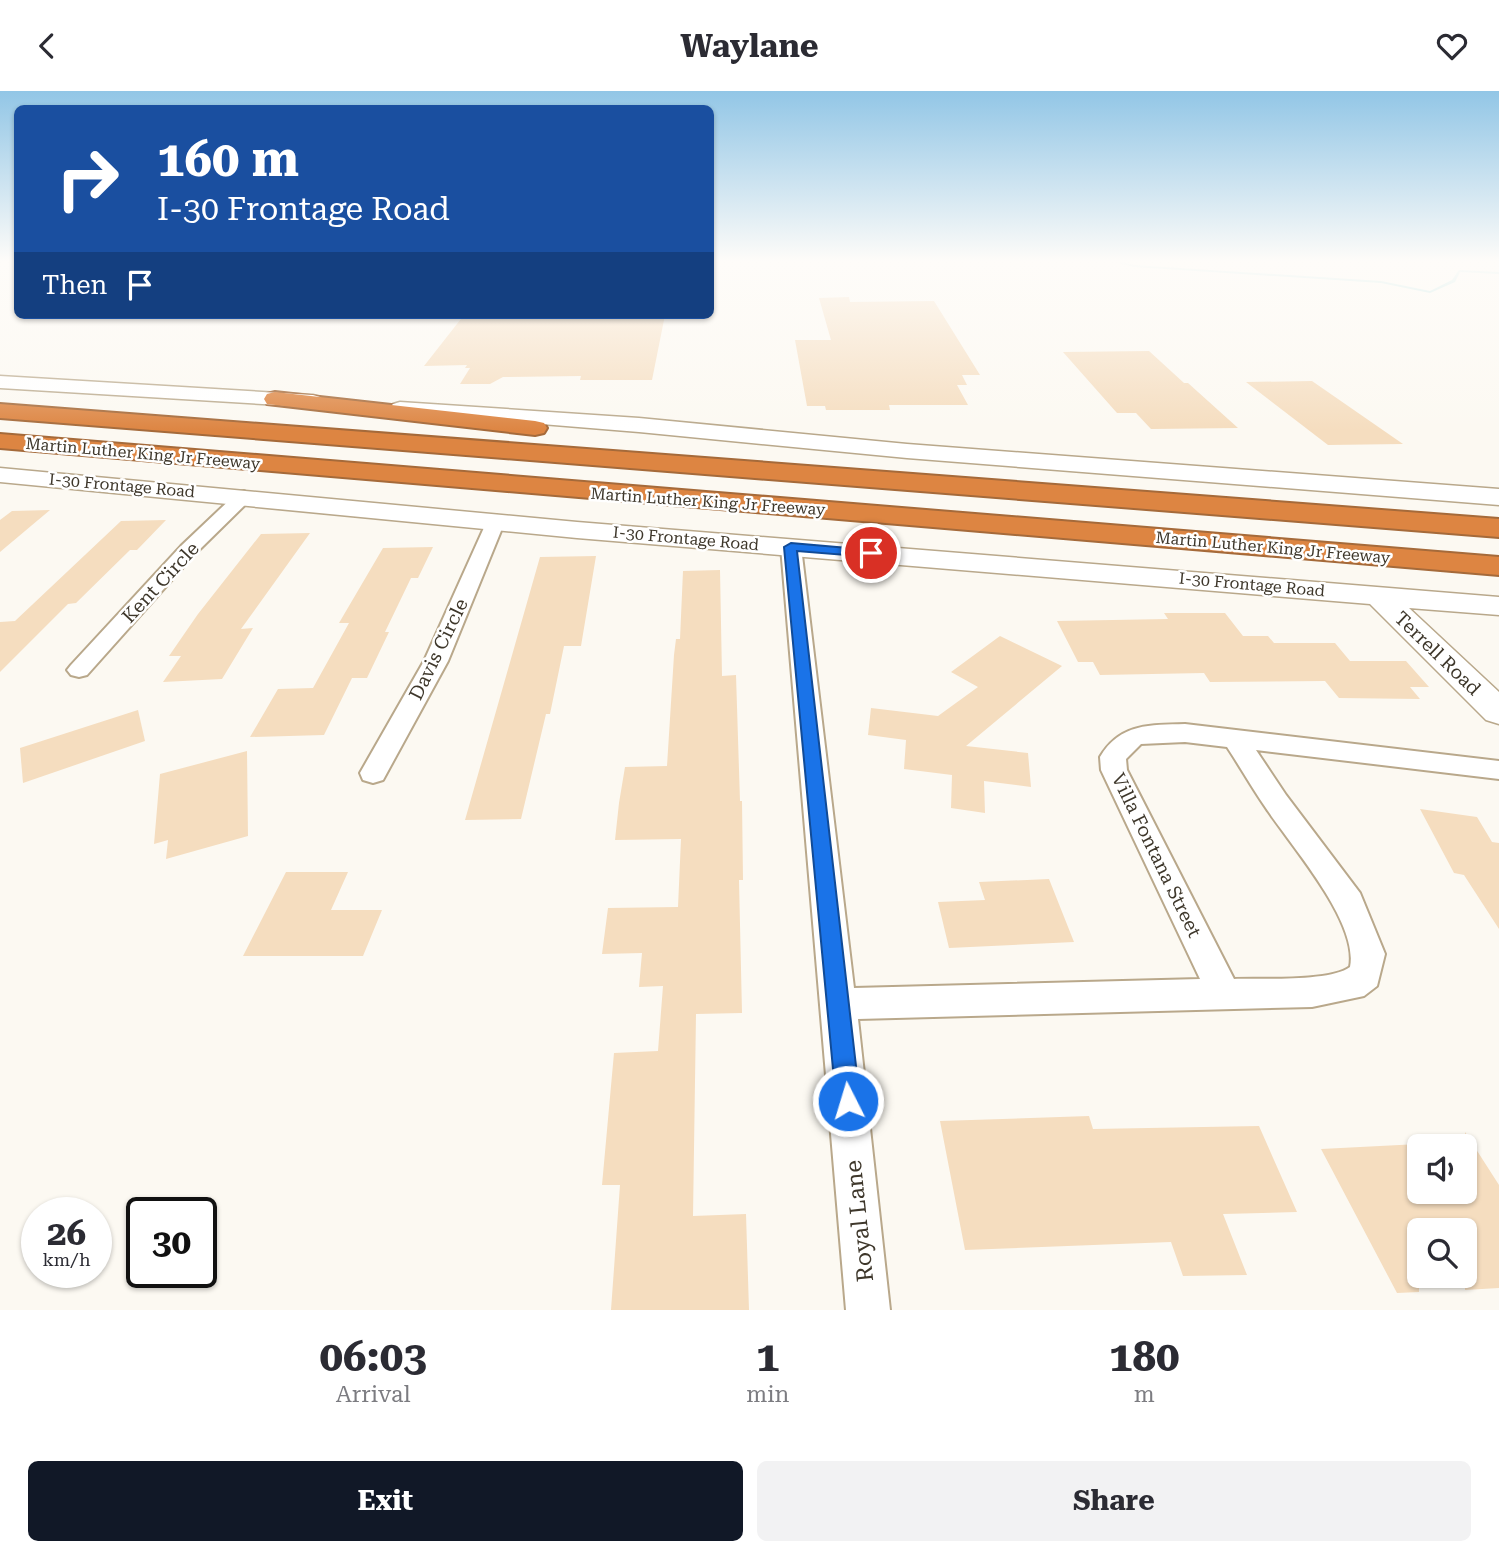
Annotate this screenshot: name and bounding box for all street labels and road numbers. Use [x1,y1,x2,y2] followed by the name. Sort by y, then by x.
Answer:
[25,434,262,473] street label: Martin Luther King Jr Freeway
[48,470,196,501] street label: I-30 Frontage Road
[590,484,827,519] street label: Martin Luther King Jr Freeway
[612,523,760,554] street label: I-30 Frontage Road
[1155,528,1392,567] street label: Martin Luther King Jr Freeway
[117,537,204,628] street label: Kent Circle
[1178,569,1326,600] street label: I-30 Frontage Road
[404,595,473,704] street label: Davis Circle
[1390,607,1485,700] street label: Terrell Road
[1107,769,1206,941] street label: Villa Fontana Street
[840,1159,879,1283] street label: Royal Lane

